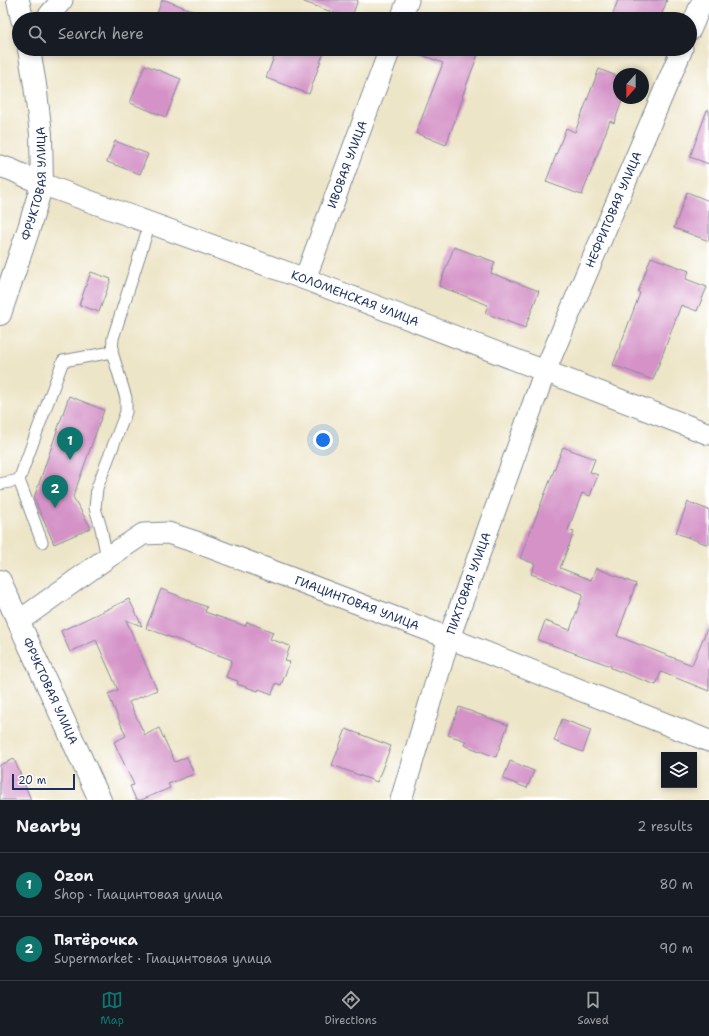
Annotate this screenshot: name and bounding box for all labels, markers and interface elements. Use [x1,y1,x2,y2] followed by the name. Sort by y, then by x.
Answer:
[12,12,697,56] search box
[26,23,48,45] icon: search
[58,24,144,44] text: Search here
[613,68,649,104] north arrow
[324,118,371,211] street label: ИВОВАЯ УЛИЦА
[17,126,50,243] street label: ФРУКТОВАЯ УЛИЦА
[582,149,646,270] street label: НЕФРИТОВАЯ УЛИЦА
[289,267,421,330] street label: КОЛОМЕНСКАЯ УЛИЦА
[57,427,83,460] pin: 1
[313,430,333,450] your location
[42,475,68,508] pin: 2
[443,530,494,637] street label: ПИХТОВАЯ УЛИЦА
[292,572,422,634] street label: ГИАЦИНТОВАЯ УЛИЦА
[19,635,82,747] street label: ФРУКТОВАЯ УЛИЦА
[661,752,697,788] map controls
[661,752,697,788] button: layers
[12,772,75,791] scale bar
[18,773,46,788] text: 20 m
[16,815,81,837] text: Nearby
[637,818,693,835] text: 2 results
[54,866,94,886] text: Ozon
[26,876,32,893] text: 1
[659,876,693,893] text: 80 m
[54,886,223,903] text: Shop · Гиацинтовая улица
[54,930,138,950] text: Пятёрочка
[24,940,34,957] text: 2
[659,940,693,957] text: 90 m
[54,950,272,967] text: Supermarket · Гиацинтовая улица
[100,989,124,1028] tab: Map
[324,989,377,1028] tab: Directions
[577,989,609,1028] tab: Saved

